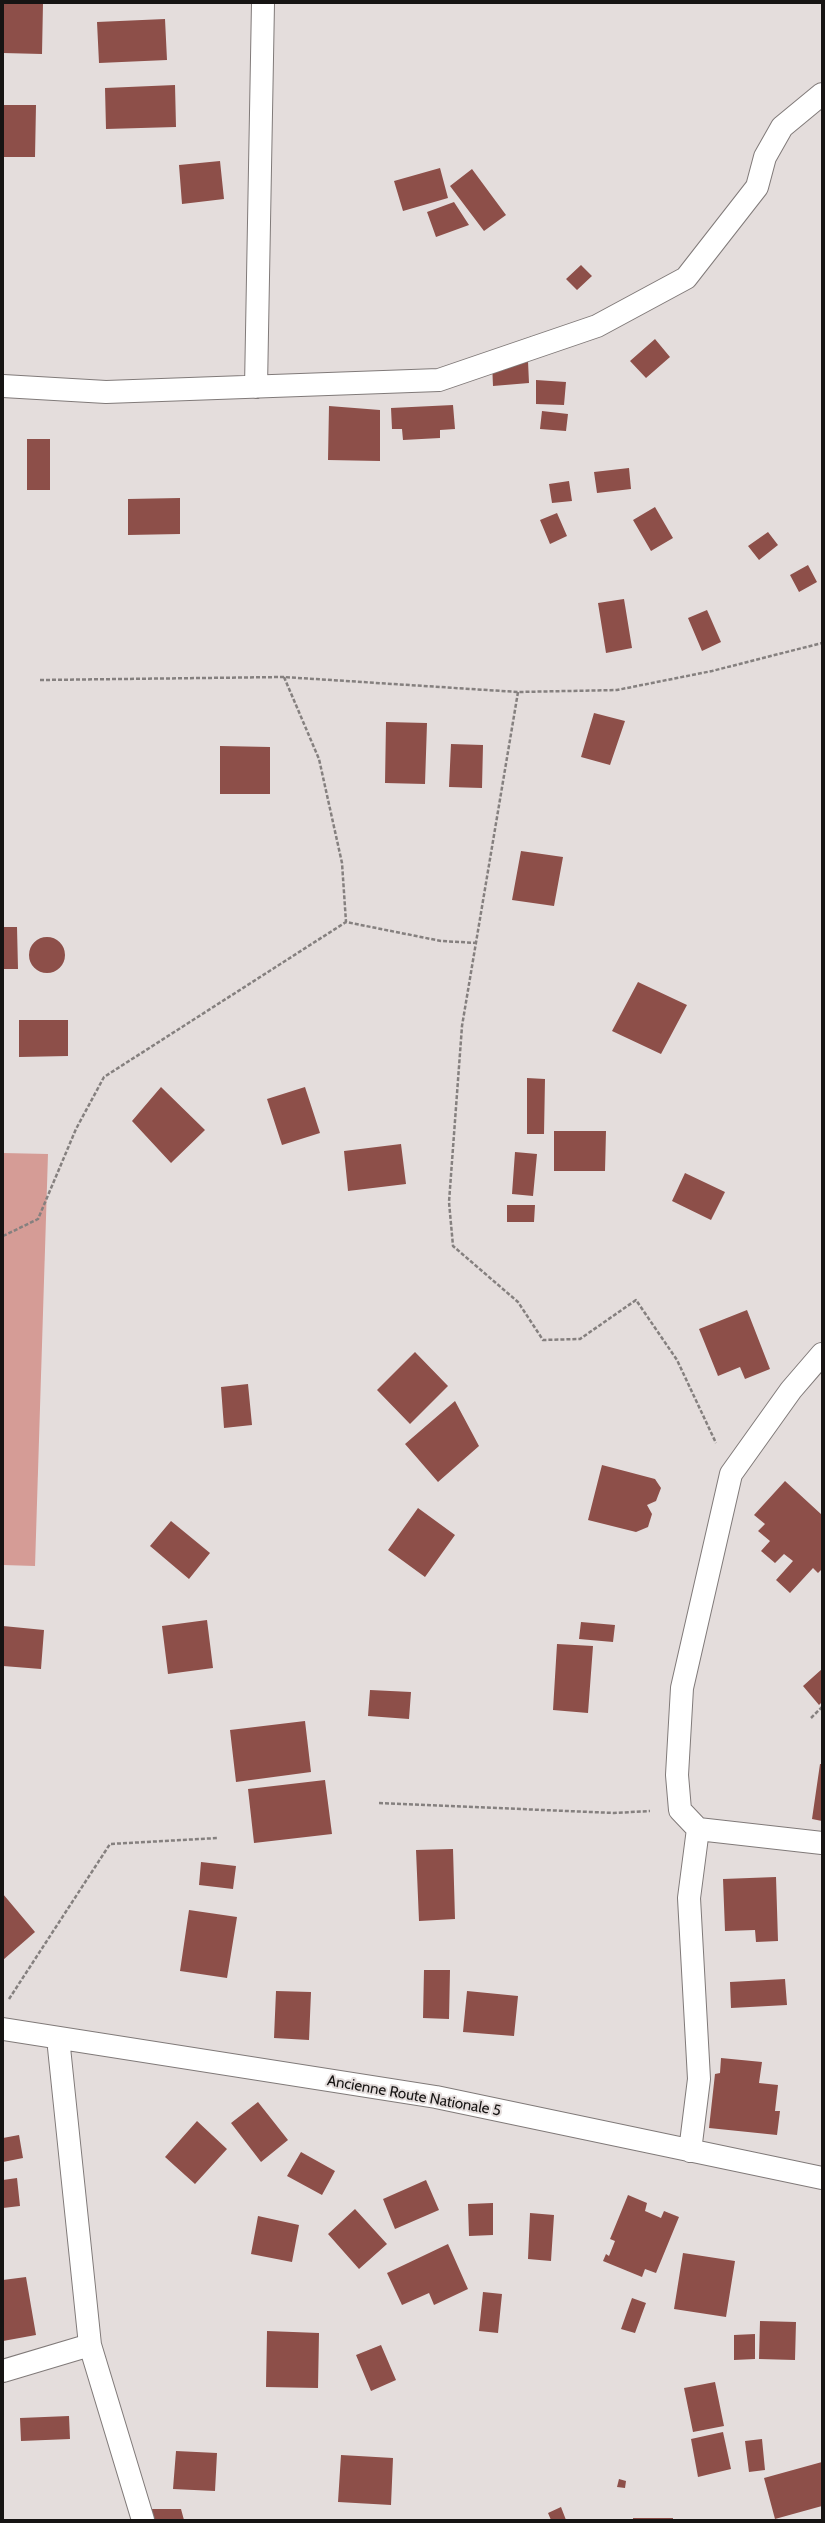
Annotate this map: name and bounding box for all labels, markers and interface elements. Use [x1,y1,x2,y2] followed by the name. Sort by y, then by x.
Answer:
[326,2072,502,2120] street label: Ancienne Route Nationale 5

